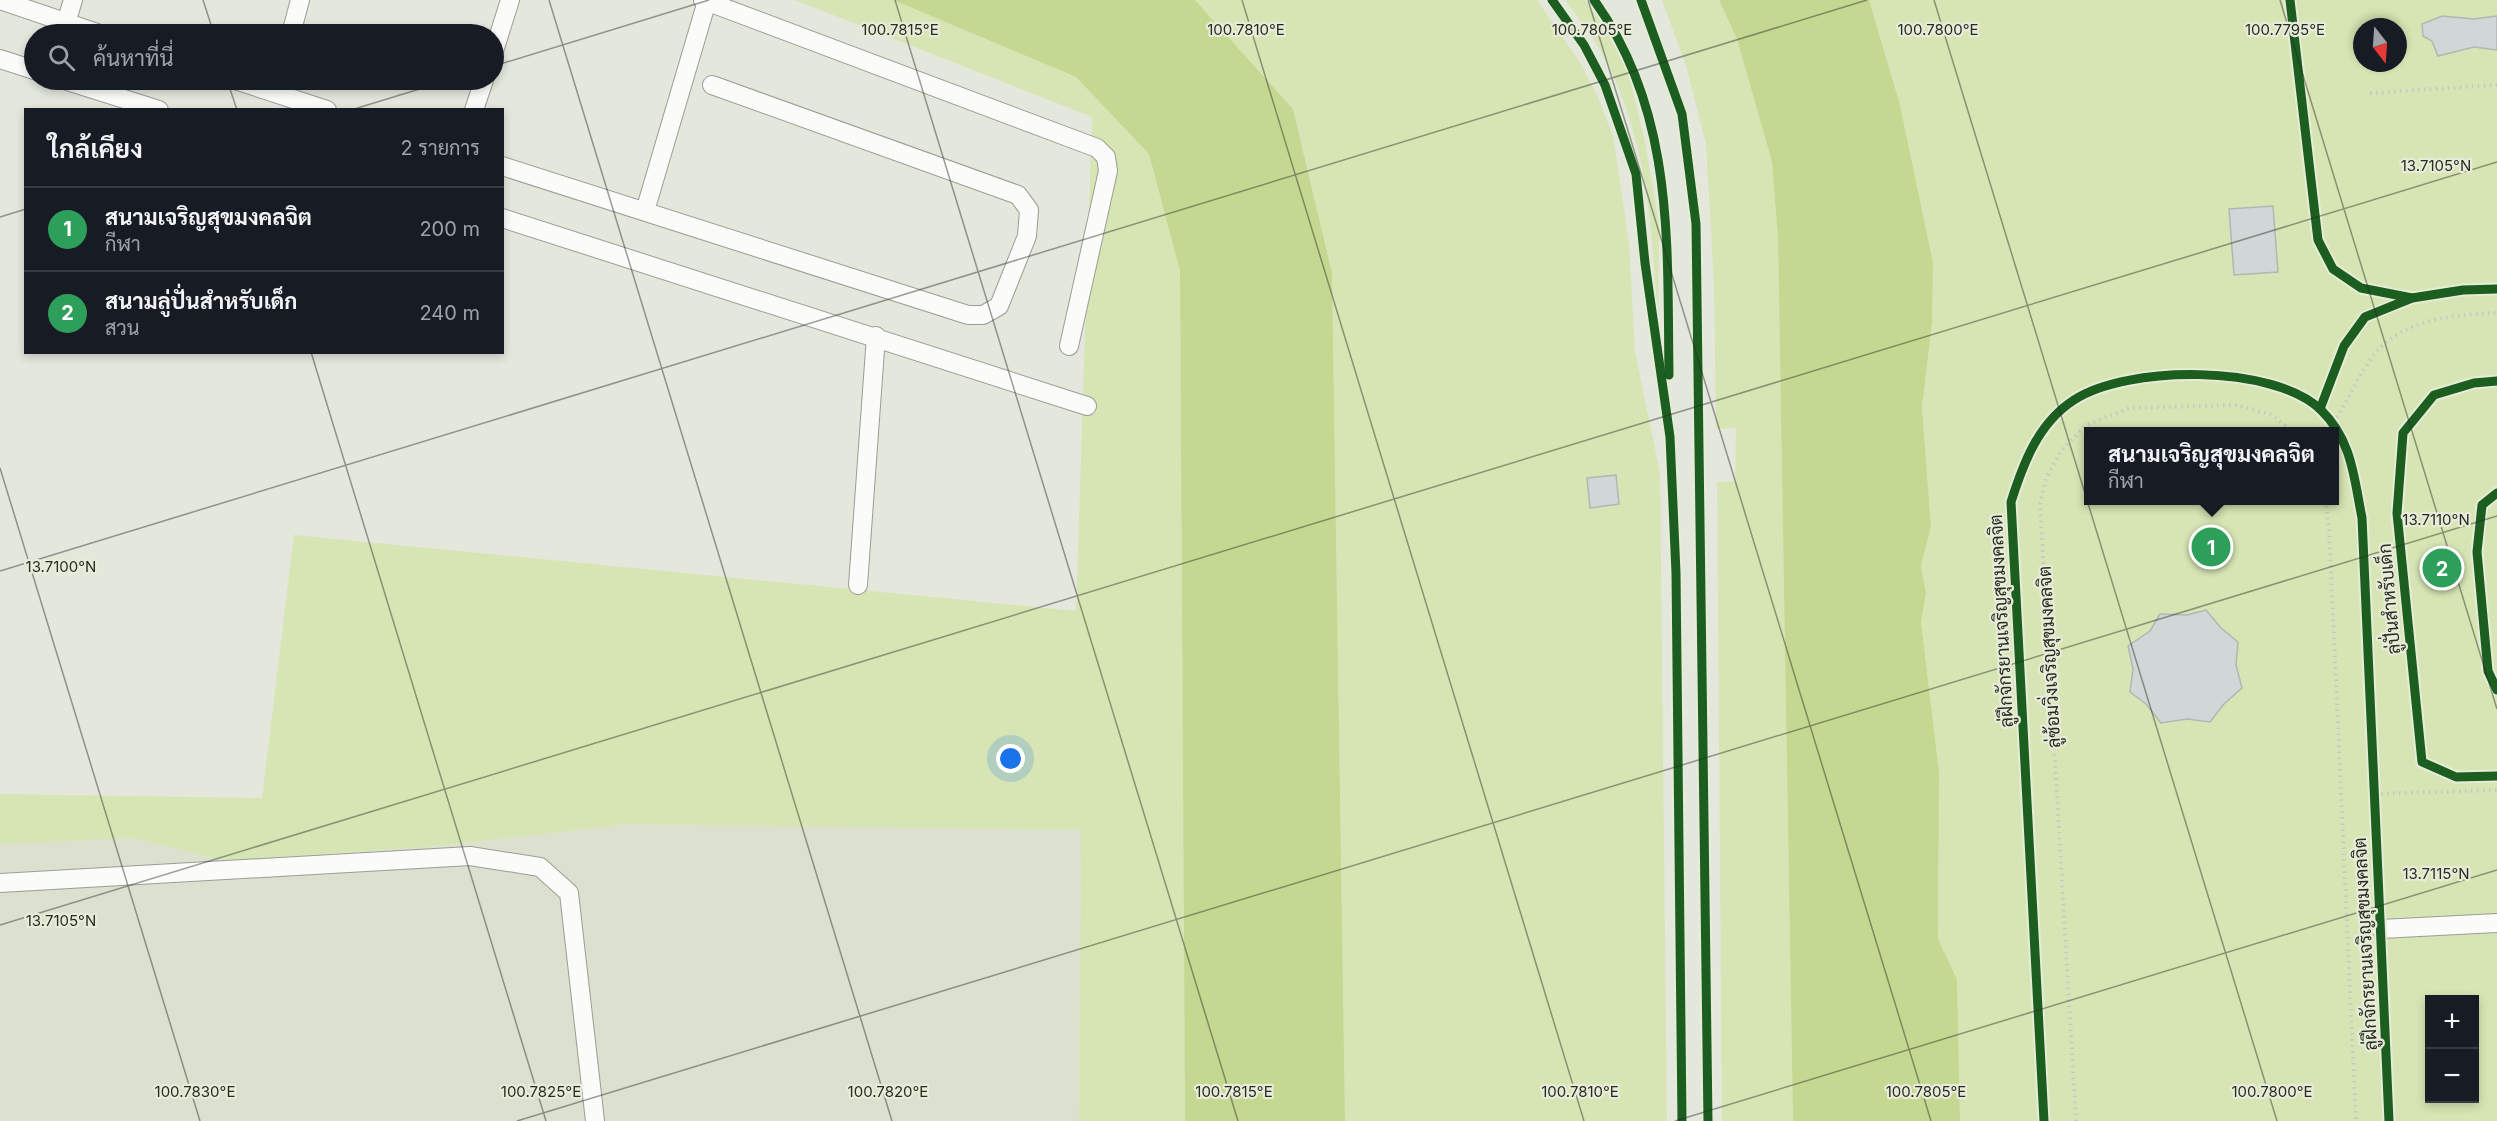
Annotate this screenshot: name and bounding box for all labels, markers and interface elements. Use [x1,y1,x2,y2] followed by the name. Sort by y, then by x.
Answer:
[2353,18,2407,72] north arrow
[861,20,939,39] text: 100.7815°E
[1207,20,1285,39] text: 100.7810°E
[1552,20,1632,39] text: 100.7805°E
[1897,20,1979,39] text: 100.7800°E
[2245,20,2325,39] text: 100.7795°E
[24,24,504,90] search box
[45,41,78,74] icon: search
[93,45,173,71] text: ค้นหาที่นี่
[48,133,143,164] text: ใกล้เคียง
[400,136,480,160] text: 2 รายการ
[2401,156,2471,175] text: 13.7105°N
[105,204,312,230] text: สนามเจริญสุขมงคลจิต
[63,217,72,241] text: 1
[419,217,480,241] text: 200 m
[105,232,141,256] text: กีฬา
[105,288,298,314] text: สนามลู่ปั่นสำหรับเด็ก
[61,301,74,325] text: 2
[419,301,480,325] text: 240 m
[105,316,140,340] text: สวน
[2084,427,2339,505] popup
[2108,441,2315,467] text: สนามเจริญสุขมงคลจิต
[2108,469,2144,493] text: กีฬา
[2402,510,2470,529] text: 13.7110°N
[1984,514,2020,728] street label: ลู่ฝึกจักรยานเจริญสุขมงคลจิต
[2192,524,2230,570] pin: 1
[2369,542,2407,656] street label: ลู่ปั่นสำหรับเด็ก
[2422,546,2462,590] pin: 2
[26,557,96,576] text: 13.7100°N
[2030,565,2067,749] street label: ลู่ซ้อมวิ่งเจริญสุขมงคลจิต
[996,744,1025,773] your location
[2348,837,2384,1051] street label: ลู่ฝึกจักรยานเจริญสุขมงคลจิต
[2402,864,2470,883] text: 13.7115°N
[26,911,96,930] text: 13.7105°N
[2425,995,2479,1103] map controls
[2425,995,2479,1049] button: +
[2425,1049,2479,1103] button: −
[155,1082,235,1101] text: 100.7830°E
[501,1082,581,1101] text: 100.7825°E
[848,1082,928,1101] text: 100.7820°E
[1195,1082,1273,1101] text: 100.7815°E
[1541,1082,1619,1101] text: 100.7810°E
[1886,1082,1966,1101] text: 100.7805°E
[2231,1082,2313,1101] text: 100.7800°E

